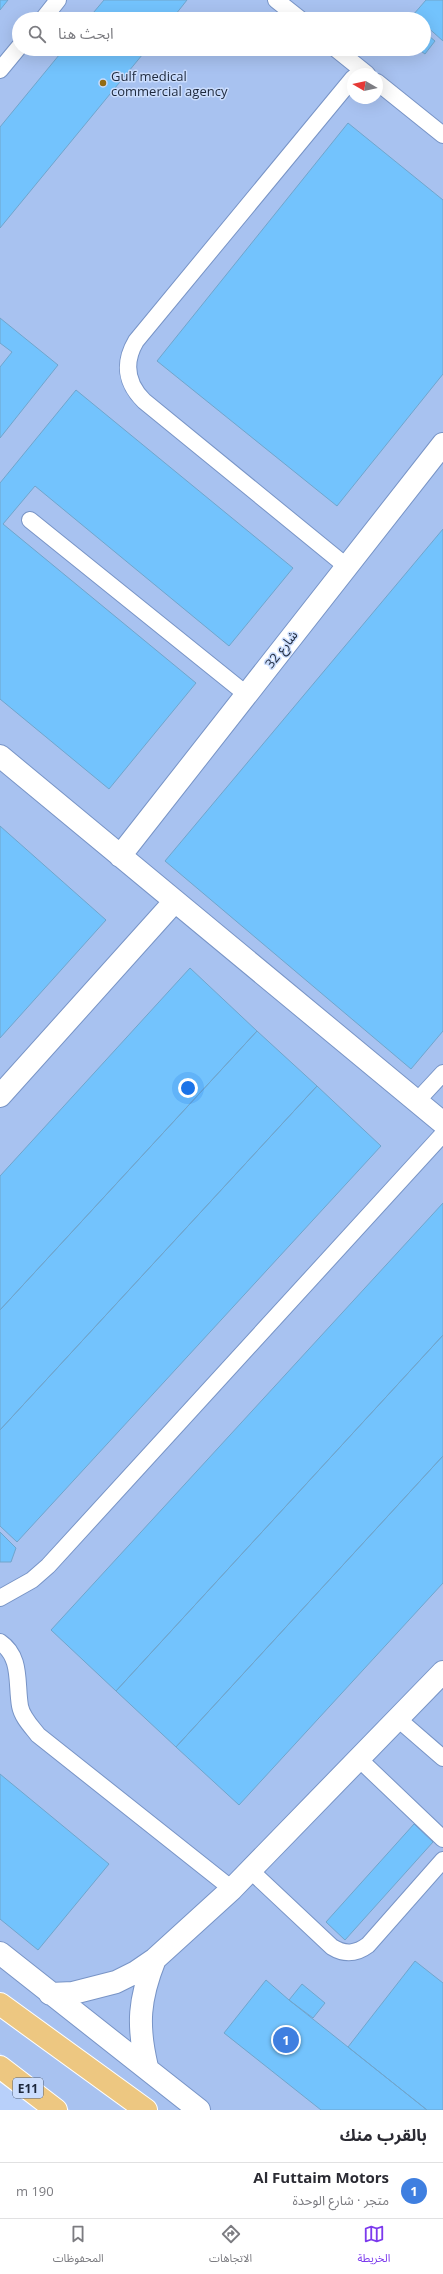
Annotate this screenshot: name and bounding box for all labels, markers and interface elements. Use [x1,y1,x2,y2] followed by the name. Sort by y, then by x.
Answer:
[12,12,431,56] search box
[26,23,48,45] icon: search
[58,23,114,43] text: ابحث هنا
[111,67,228,100] place label: Gulf medical commercial agency
[347,68,383,104] north arrow
[98,78,108,88] marker: Gulf medical commercial agency
[260,626,303,673] street label: شارع 32
[178,1078,198,1098] your location
[273,2025,299,2055] pin: 1
[13,2078,43,2098] road number: E11
[340,2123,427,2146] text: بالقرب منك
[253,2167,389,2187] text: Al Futtaim Motors
[16,2182,54,2200] text: 190 m
[410,2182,418,2200] text: 1
[293,2191,389,2209] text: متجر · شارع الوحدة
[53,2223,104,2270] tab: المحفوظات
[209,2223,252,2270] tab: الاتجاهات
[357,2223,390,2270] tab: الخريطة

